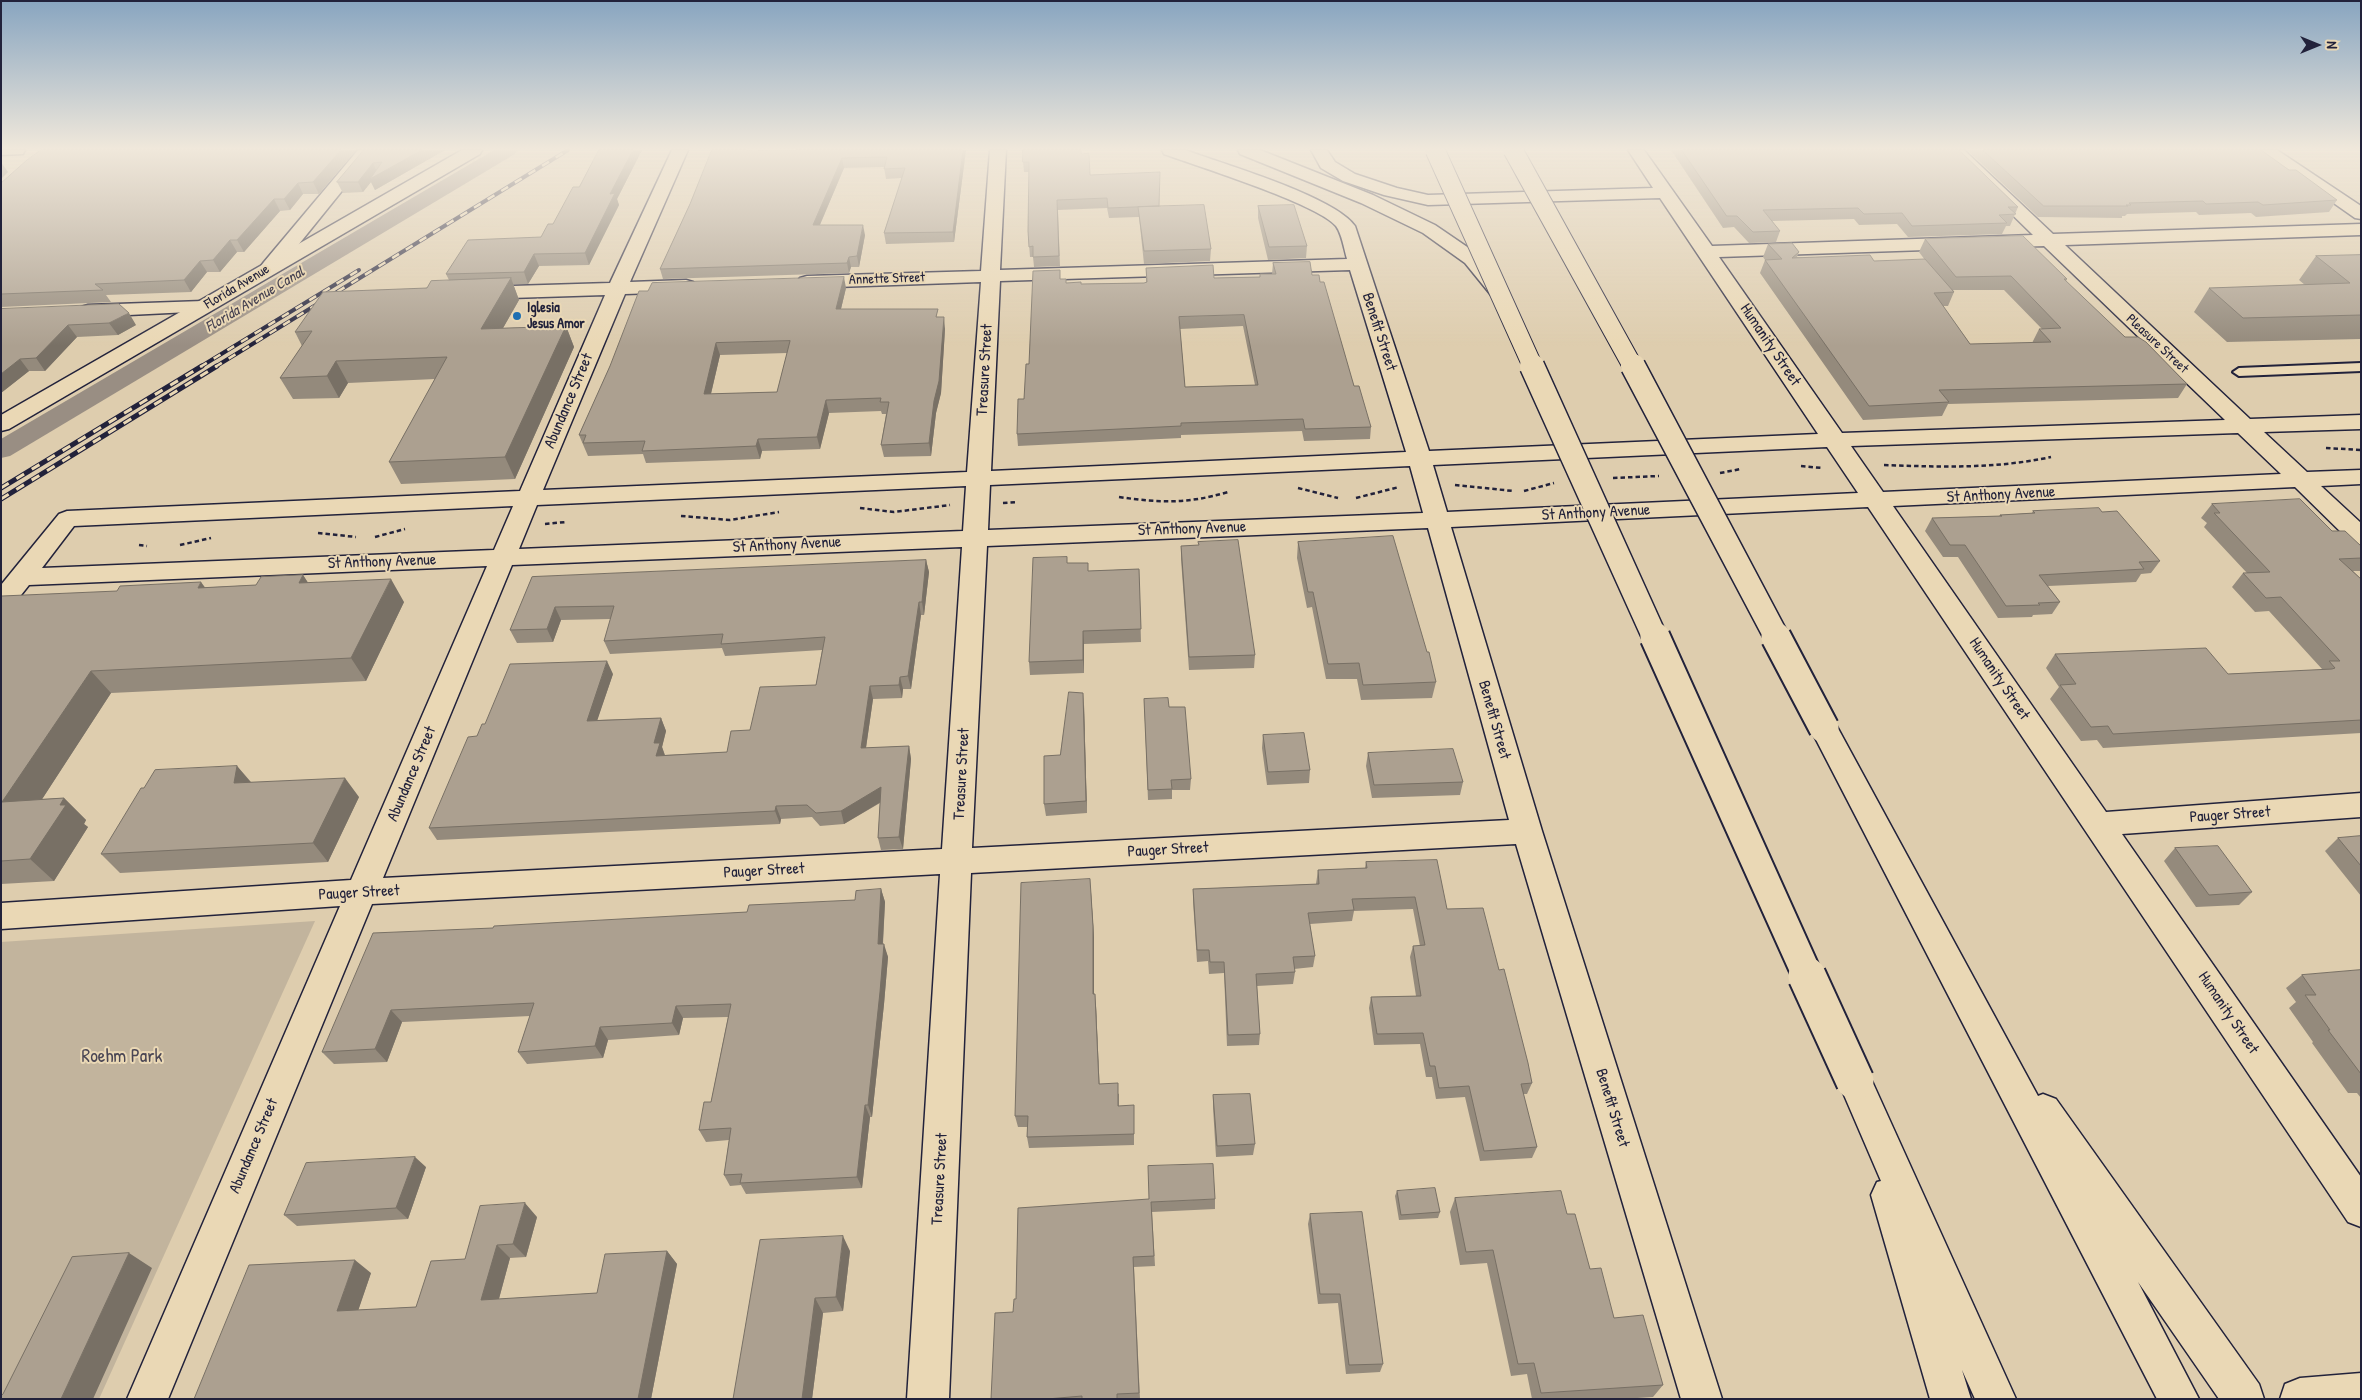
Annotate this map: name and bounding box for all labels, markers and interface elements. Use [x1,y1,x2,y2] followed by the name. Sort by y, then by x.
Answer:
[2292,20,2342,70] north arrow
[2323,41,2342,49] text: N
[201,261,273,313] street label: Florida Avenue
[202,263,308,337] water label: Florida Avenue Canal
[849,269,925,289] street label: Annette Street
[1357,291,1401,373] street label: Benefit Street
[527,300,585,332] place label: Iglesia Jesus Amor
[1735,300,1805,390] street label: Humanity Street
[511,310,523,322] marker: Iglesia Jesus Amor
[2122,311,2192,377] street label: Pleasure Street
[973,323,997,417] street label: Treasure Street
[540,351,598,451] street label: Abundance Street
[1946,483,2056,507] street label: St Anthony Avenue
[1541,501,1651,525] street label: St Anthony Avenue
[1137,518,1247,540] street label: St Anthony Avenue
[732,533,842,557] street label: St Anthony Avenue
[327,551,437,573] street label: St Anthony Avenue
[1964,634,2034,724] street label: Humanity Street
[1474,678,1514,762] street label: Benefit Street
[383,724,441,824] street label: Abundance Street
[950,727,974,821] street label: Treasure Street
[2189,803,2271,827] street label: Pauger Street
[1127,838,1209,862] street label: Pauger Street
[723,859,805,883] street label: Pauger Street
[318,881,400,905] street label: Pauger Street
[2193,968,2263,1058] street label: Humanity Street
[82,1046,162,1068] park label: Roehm Park
[1591,1067,1633,1149] street label: Benefit Street
[225,1096,283,1196] street label: Abundance Street
[928,1132,952,1226] street label: Treasure Street

